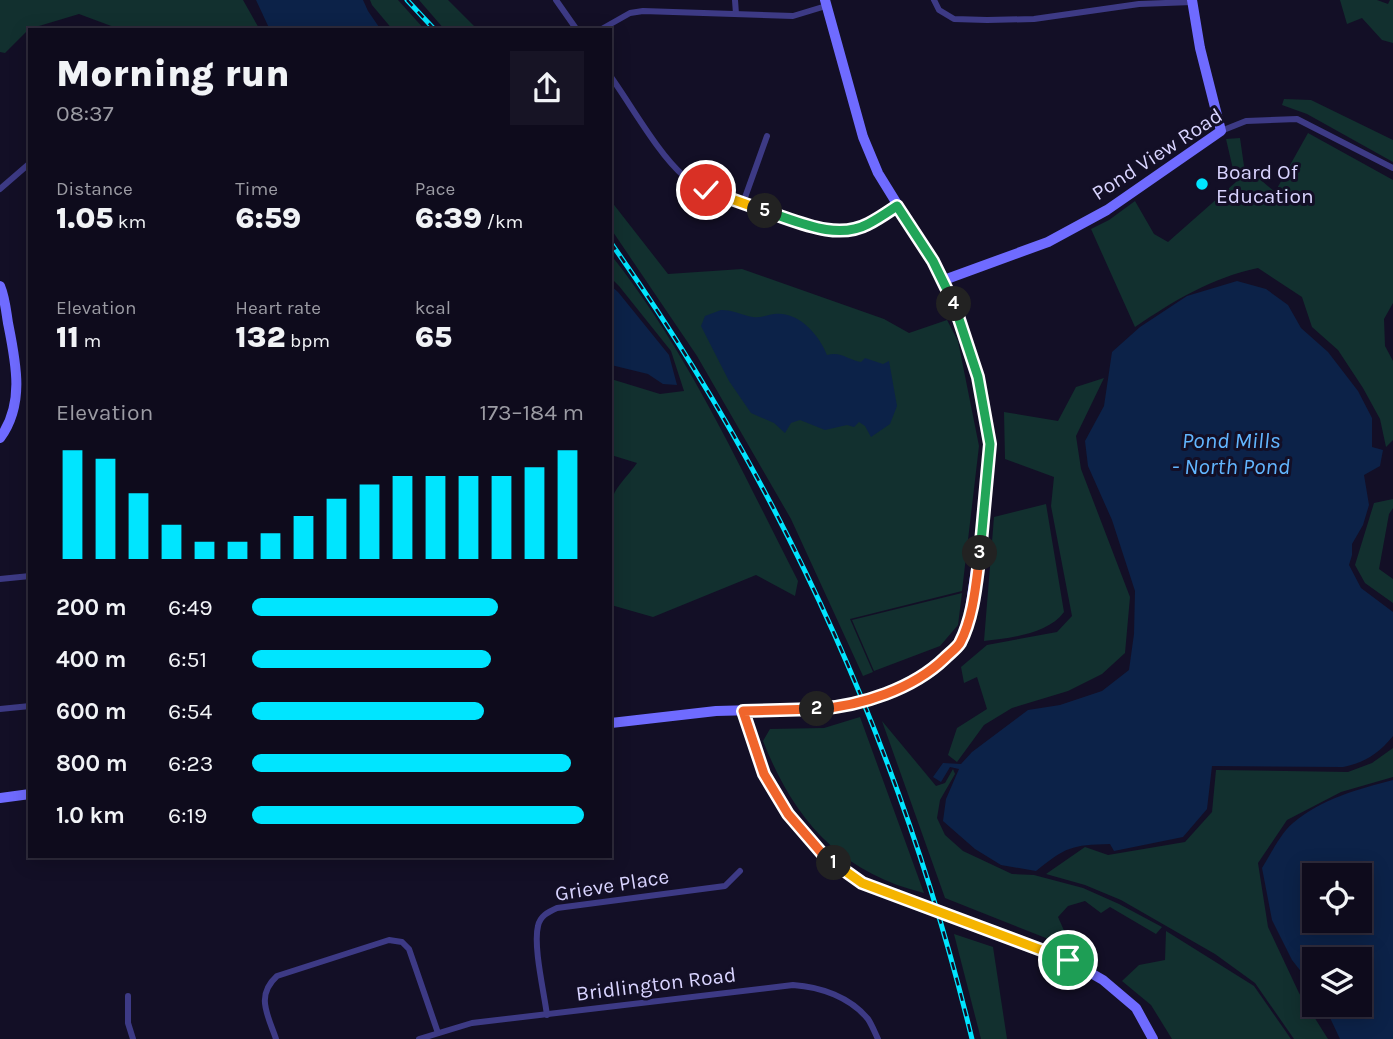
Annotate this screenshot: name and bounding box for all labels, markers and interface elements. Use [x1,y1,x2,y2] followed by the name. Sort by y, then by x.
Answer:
[56,51,290,96] text: Morning run
[510,51,584,125] button: share
[56,100,113,127] text: 08:37
[1087,103,1227,205] street label: Pond View Road
[676,160,736,220] pin
[1216,160,1314,208] place label: Board Of Education
[687,171,725,209] icon: check
[1194,176,1210,192] marker: Board Of Education
[56,178,133,200] text: Distance
[235,178,278,200] text: Time
[415,178,455,200] text: Pace
[748,194,782,228] pin: 5
[759,199,770,221] text: 5
[56,200,113,236] text: 1.05
[235,200,301,236] text: 6:59
[415,200,482,236] text: 6:39
[113,211,146,233] text: km
[482,211,523,233] text: /km
[936,286,972,322] pin: 4
[948,292,959,314] text: 4
[56,297,136,319] text: Elevation
[235,297,321,319] text: Heart rate
[415,297,451,319] text: kcal
[56,319,79,355] text: 11
[235,319,285,355] text: 132
[415,319,452,355] text: 65
[79,330,101,352] text: m
[285,330,330,352] text: bpm
[56,399,153,426] text: Elevation
[480,399,584,426] text: 173–184 m
[1172,427,1290,480] water label: Pond Mills - North Pond
[962,536,998,570] pin: 3
[974,541,985,563] text: 3
[56,594,127,621] text: 200 m
[168,594,213,621] text: 6:49
[56,646,126,673] text: 400 m
[168,646,207,673] text: 6:51
[800,692,834,726] pin: 2
[811,697,822,719] text: 2
[56,698,127,725] text: 600 m
[168,698,212,725] text: 6:54
[56,750,128,777] text: 800 m
[168,750,213,777] text: 6:23
[56,802,125,829] text: 1.0 km
[168,802,207,829] text: 6:19
[816,846,852,880] pin: 1
[830,851,837,873] text: 1
[1302,863,1372,1017] map controls
[1302,863,1372,933] button: locate
[553,864,671,906] street label: Grieve Place
[1038,930,1098,990] pin
[1049,941,1087,979] icon: arrive
[1302,947,1372,1017] button: layers
[574,962,738,1006] street label: Bridlington Road

